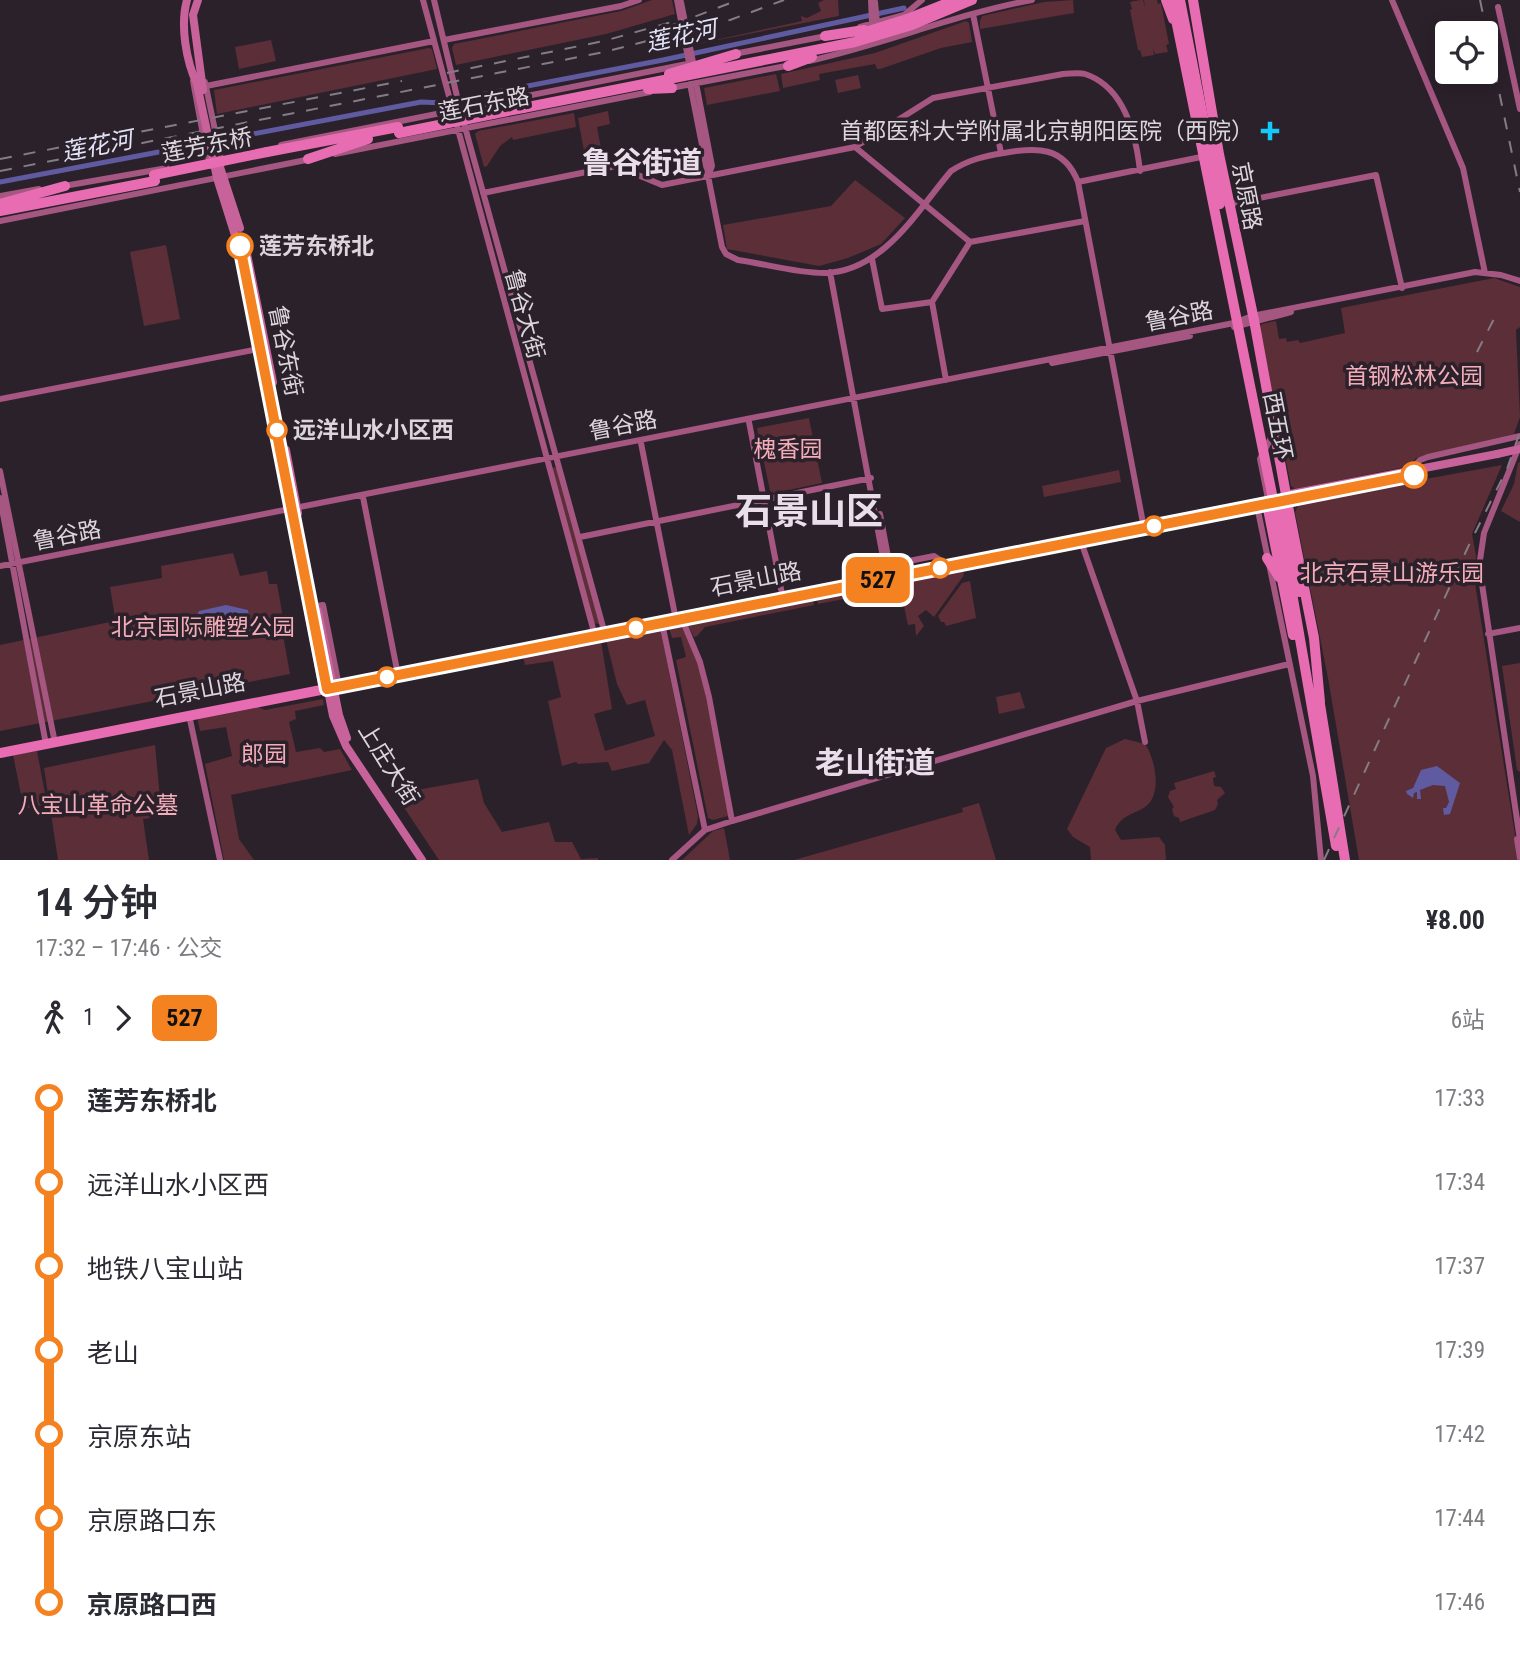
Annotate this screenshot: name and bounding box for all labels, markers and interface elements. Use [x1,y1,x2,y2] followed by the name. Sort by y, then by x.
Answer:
[643,14,723,57] water label: 莲花河
[1435,21,1498,84] map controls
[1435,21,1498,84] button: locate
[436,82,532,127] street label: 莲石东路
[840,118,1254,145] place label: 首都医科大学附属北京朝阳医院（西院）
[1260,121,1280,141] marker: 首都医科大学附属北京朝阳医院（西院）
[159,123,255,168] street label: 莲芳东桥
[59,125,139,167] water label: 莲花河
[582,145,702,180] district label: 鲁谷街道
[1227,160,1266,233] street label: 京原路
[227,233,253,259] marker: 莲芳东桥北
[259,233,374,260] place label: 莲芳东桥北
[500,266,549,362] street label: 鲁谷大街
[1143,297,1216,336] street label: 鲁谷路
[263,303,308,399] street label: 鲁谷东街
[1345,363,1483,390] park label: 首钢松林公园
[1258,390,1297,463] street label: 西五环
[587,406,660,445] street label: 鲁谷路
[293,417,454,444] place label: 远洋山水小区西
[267,420,287,440] marker: 远洋山水小区西
[754,436,823,463] park label: 槐香园
[1401,462,1427,488] unlabelled marker
[735,490,883,533] district label: 石景山区
[31,516,104,555] street label: 鲁谷路
[1144,516,1164,536] unlabelled marker
[708,557,804,602] street label: 石景山路
[838,557,918,603] line badge: 527
[930,558,950,578] unlabelled marker
[1300,560,1484,587] park label: 北京石景山游乐园
[860,566,896,594] text: 527
[111,614,295,641] park label: 北京国际雕塑公园
[626,618,646,638] unlabelled marker
[377,667,397,687] unlabelled marker
[152,668,248,713] street label: 石景山路
[353,718,424,810] street label: 上庄大街
[241,741,287,768] park label: 郎园
[815,745,935,780] district label: 老山街道
[18,792,179,819] park label: 八宝山革命公墓
[35,881,158,925] text: 14 分钟
[1426,905,1485,935] text: ¥8.00
[35,935,222,962] text: 17:32 – 17:46 · 公交
[35,999,73,1037] icon: walk
[104,999,142,1037] icon: forward
[83,1004,94,1031] text: 1
[166,1004,203,1032] text: 527
[1451,1007,1485,1034] text: 6站
[1434,1085,1485,1112] text: 17:33
[87,1086,217,1116] text: 莲芳东桥北
[1434,1169,1485,1196] text: 17:34
[87,1170,269,1200] text: 远洋山水小区西
[1434,1253,1485,1280] text: 17:37
[87,1254,243,1284] text: 地铁八宝山站
[1434,1337,1485,1364] text: 17:39
[87,1338,139,1368] text: 老山
[1434,1421,1485,1448] text: 17:42
[87,1422,191,1452] text: 京原东站
[1434,1505,1485,1532] text: 17:44
[87,1506,217,1536] text: 京原路口东
[1434,1589,1485,1616] text: 17:46
[87,1590,217,1620] text: 京原路口西

